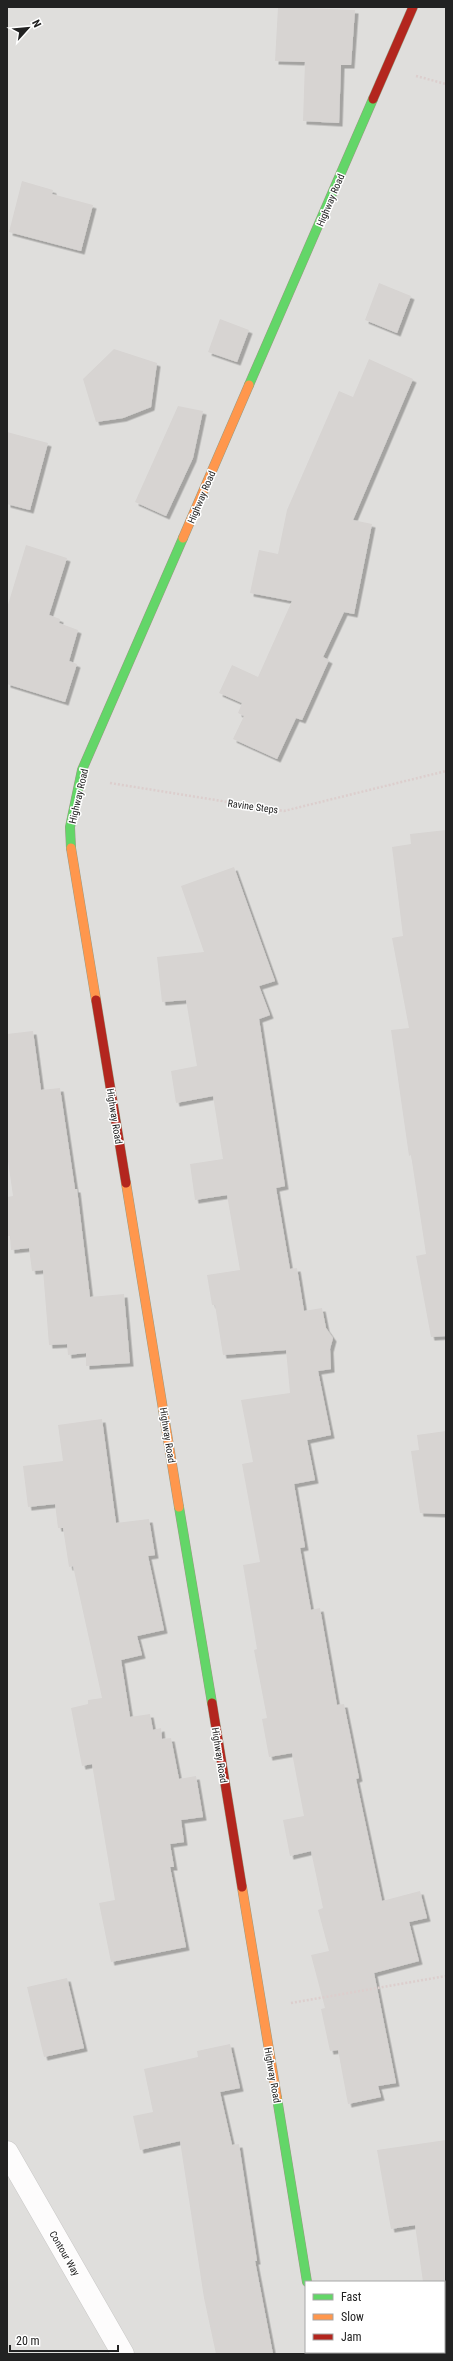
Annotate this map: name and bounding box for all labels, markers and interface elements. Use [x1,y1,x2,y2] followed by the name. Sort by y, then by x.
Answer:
[8,8,48,48] north arrow
[29,18,44,30] text: N
[314,172,346,228] street label: Highway Road
[185,469,217,525] street label: Highway Road
[67,768,90,825] street label: Highway Road
[227,798,279,816] street label: Ravine Steps
[105,1088,124,1145] street label: Highway Road
[158,1407,177,1464] street label: Highway Road
[210,1727,229,1784] street label: Highway Road
[262,2047,283,2104] street label: Highway Road
[47,2229,82,2278] street label: Contour Way
[305,2281,445,2353] legend
[341,2290,362,2304] text: Fast
[341,2310,364,2324] text: Slow
[10,2327,118,2353] scale bar
[341,2330,362,2344] text: Jam
[16,2334,40,2348] text: 20 m

